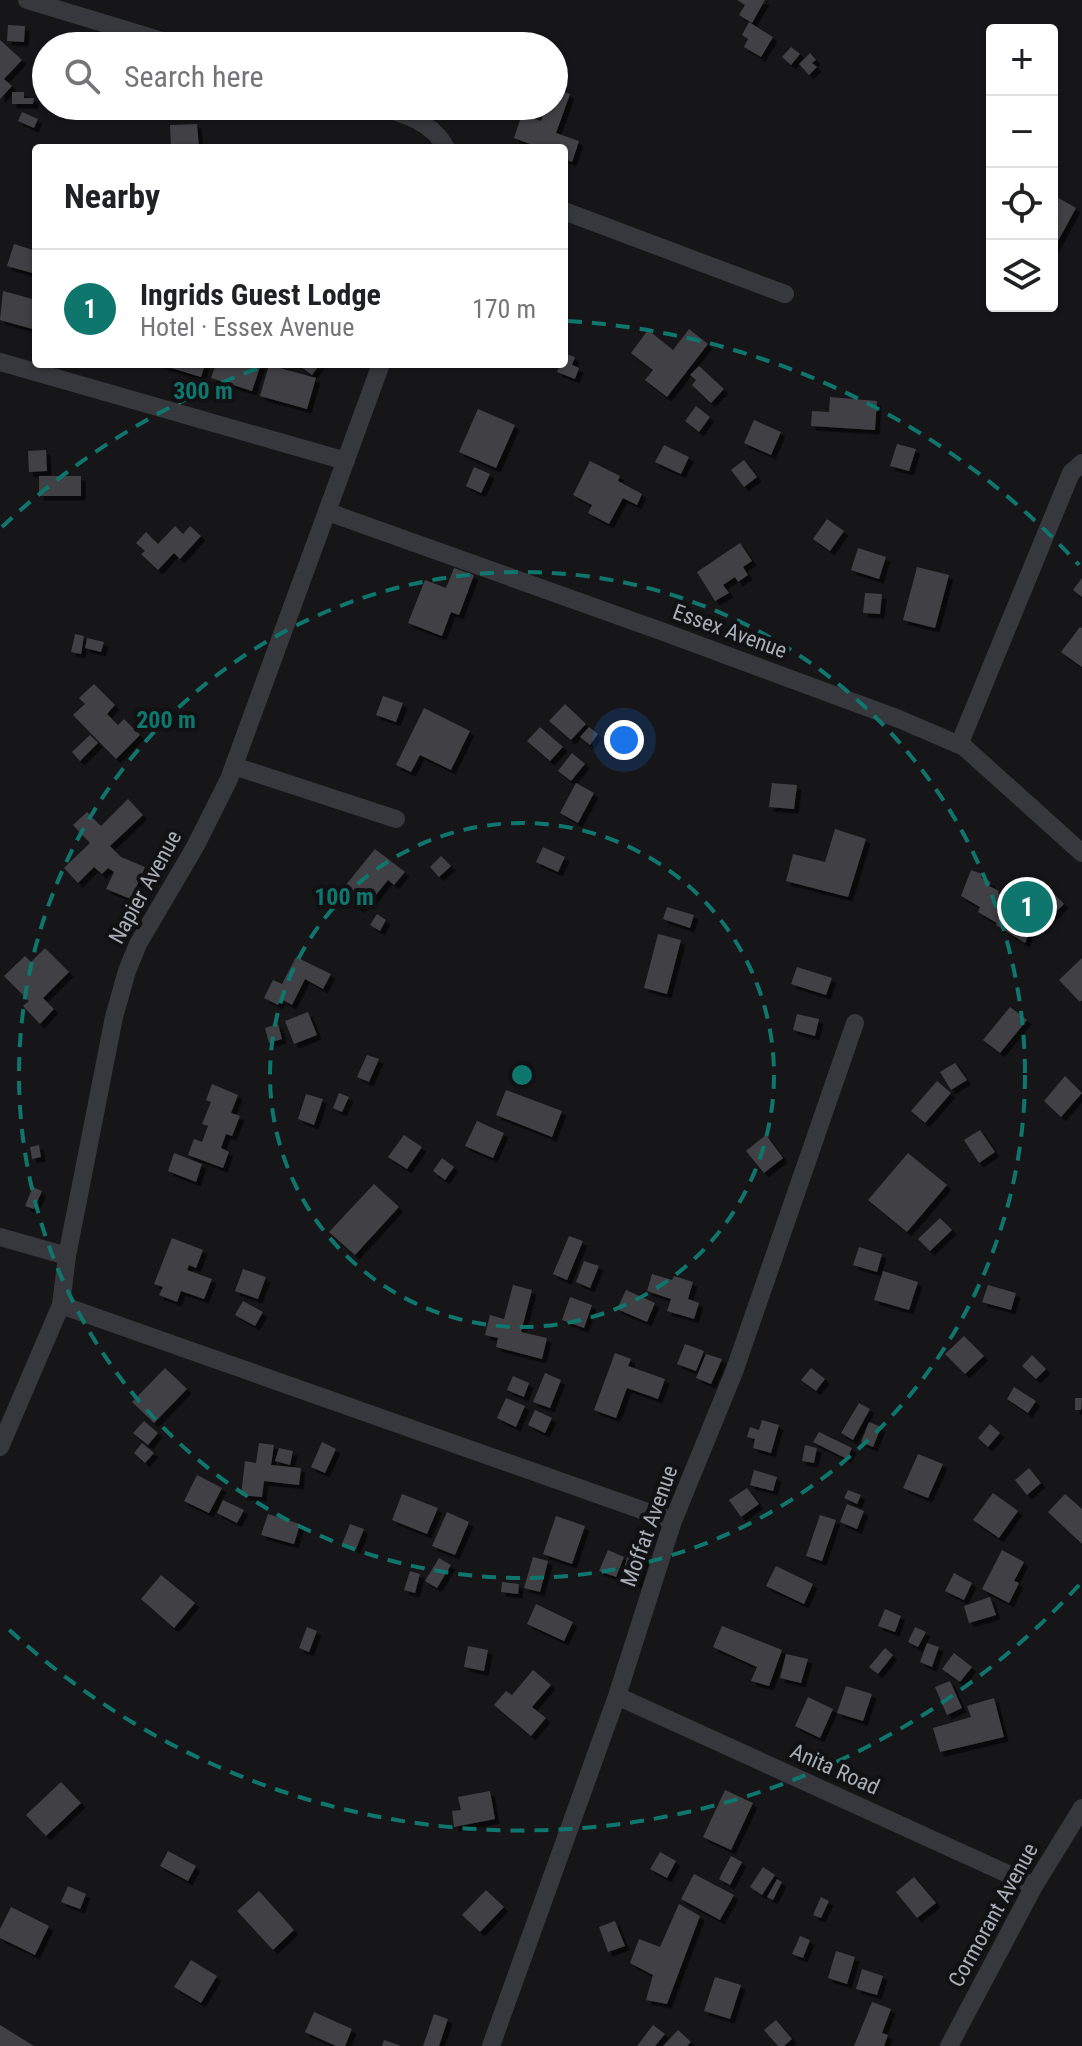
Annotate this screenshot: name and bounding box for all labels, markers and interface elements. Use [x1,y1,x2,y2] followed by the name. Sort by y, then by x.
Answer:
[986,24,1058,312] map controls
[986,24,1058,96] button: +
[32,32,568,120] search box
[60,54,104,98] icon: search
[124,59,264,94] text: Search here
[986,96,1058,168] button: −
[986,168,1058,240] button: locate
[64,176,160,216] text: Nearby
[986,240,1058,312] button: layers
[140,277,381,312] text: Ingrids Guest Lodge
[83,294,97,324] text: 1
[472,294,536,324] text: 170 m
[140,312,354,342] text: Hotel · Essex Avenue
[173,377,233,405] text: 300 m
[670,599,790,663] street label: Essex Avenue
[136,706,196,734] text: 200 m
[604,720,644,760] your location
[104,826,186,948] street label: Napier Avenue
[1001,877,1053,937] pin: 1
[314,883,374,911] text: 100 m
[508,1061,536,1089] centre of rings
[616,1462,682,1590] street label: Moffat Avenue
[787,1738,883,1800] street label: Anita Road
[943,1839,1043,1991] street label: Cormorant Avenue

